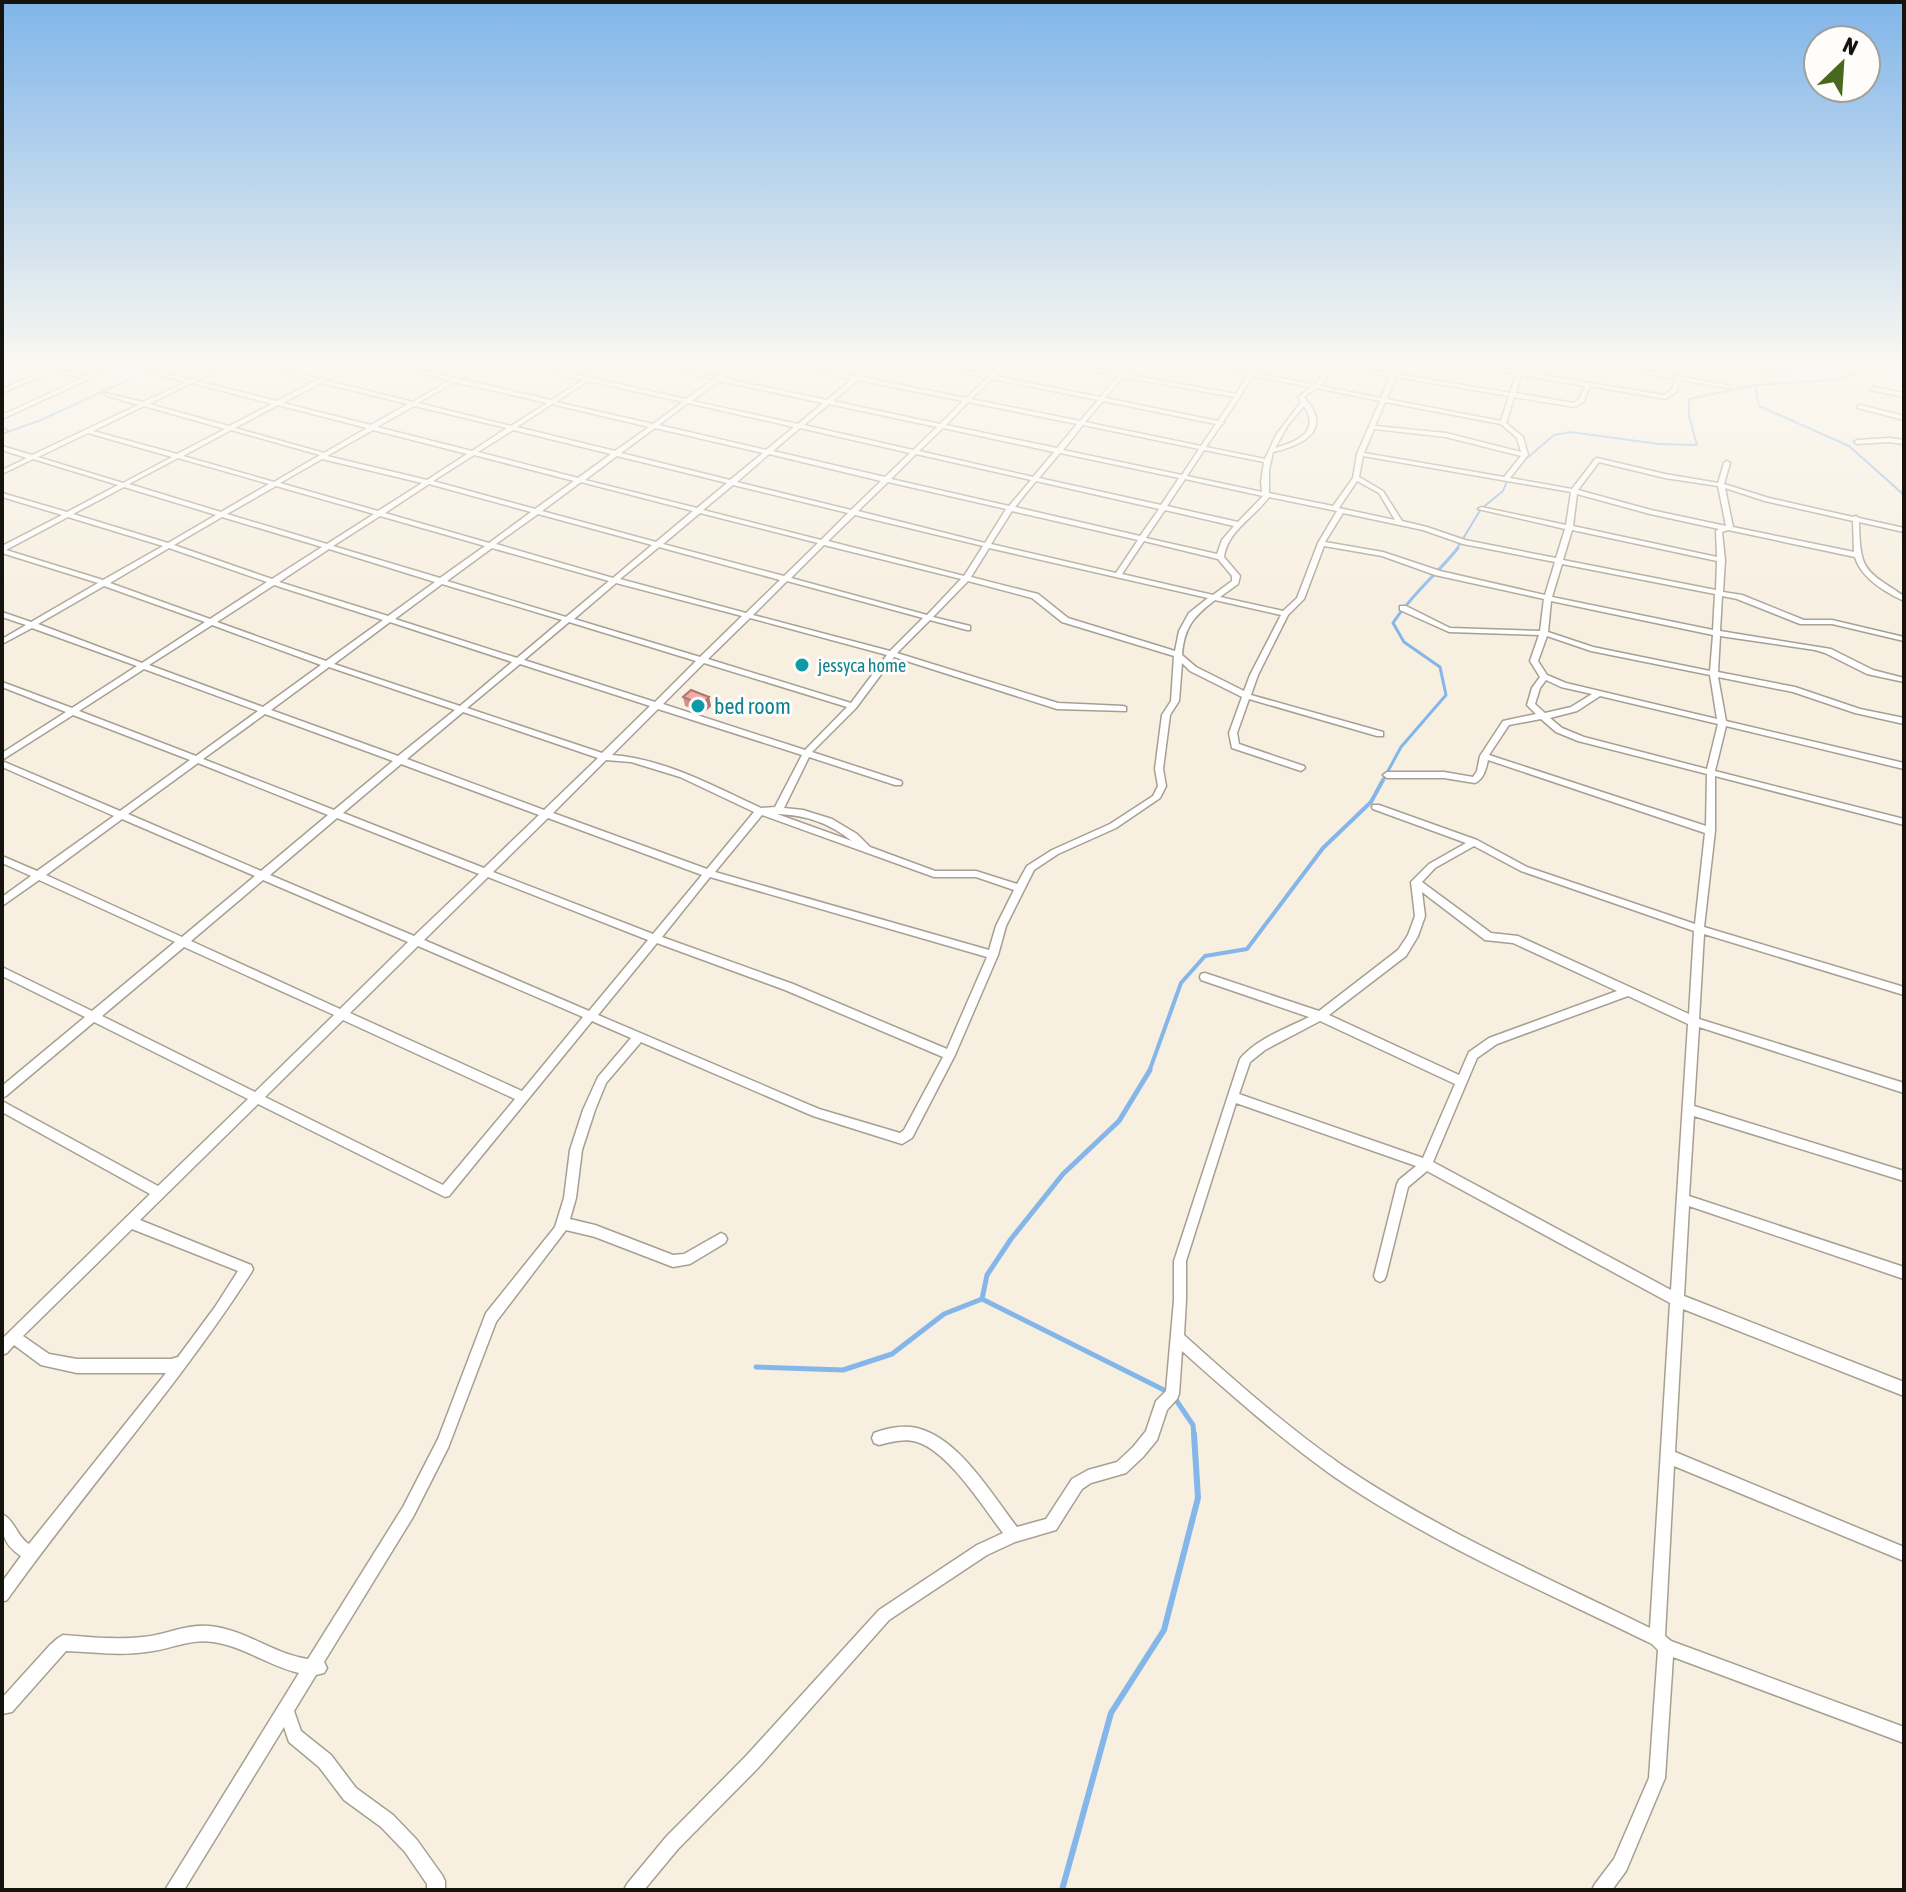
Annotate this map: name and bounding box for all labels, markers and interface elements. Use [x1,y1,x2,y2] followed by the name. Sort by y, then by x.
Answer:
[1802,24,1882,104] north arrow
[1839,31,1862,60] text: N
[817,655,906,676] place label: jessyca home
[793,656,811,674] marker: jessyca home
[714,693,791,719] place label: bed room
[689,697,707,715] marker: bed room

